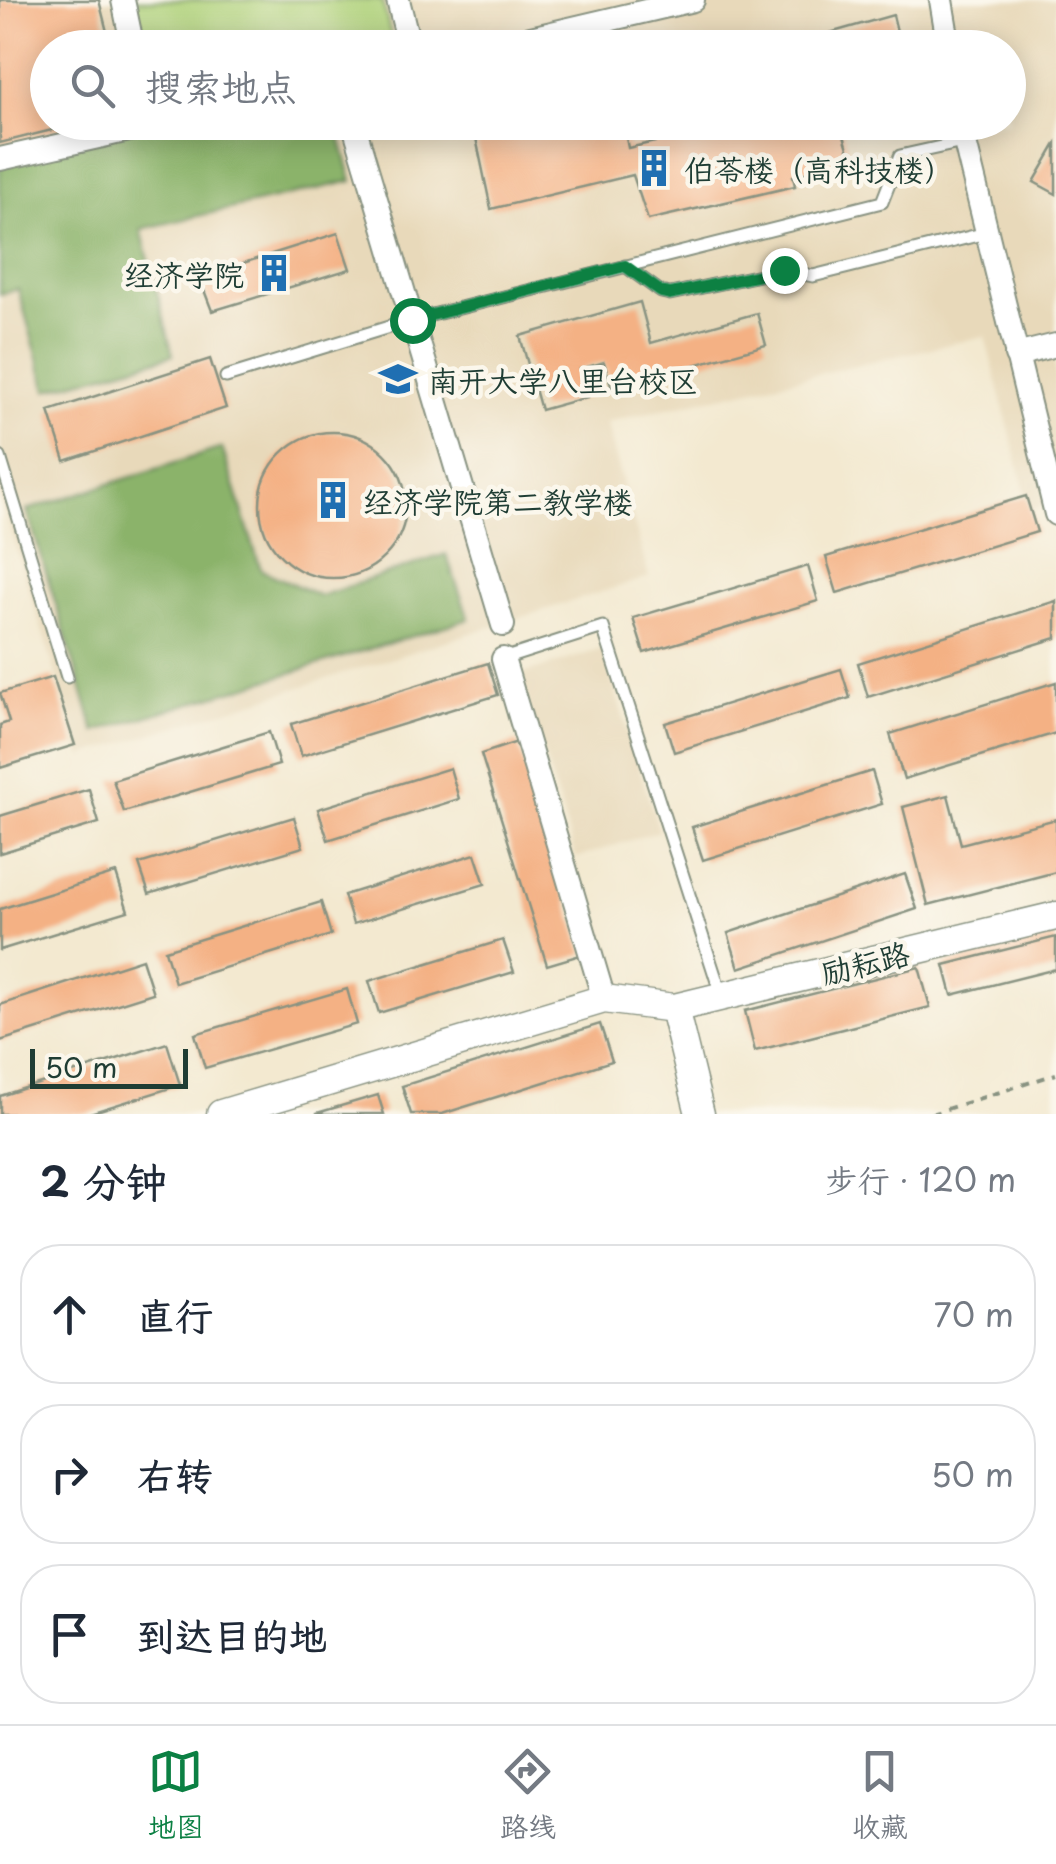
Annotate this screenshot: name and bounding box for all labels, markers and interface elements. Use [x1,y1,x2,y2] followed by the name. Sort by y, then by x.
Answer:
[30,30,1026,140] search box
[145,57,297,114] text: 搜索地点
[65,58,120,113] icon: search
[684,146,954,191] place label: 伯苓楼（高科技楼）
[633,147,675,189] building icon: 伯苓楼（高科技楼）
[762,248,808,294] route end
[124,251,244,296] place label: 经济学院
[253,252,295,294] building icon: 经济学院
[390,298,436,344] route start
[428,357,698,402] place label: 南开大学八里台校区
[377,358,419,400] school or university icon: 南开大学八里台校区
[363,478,633,523] place label: 经济学院第二教学楼
[312,479,354,521] building icon: 经济学院第二教学楼
[816,929,914,995] street label: 励耘路
[30,1044,188,1088] scale bar
[45,1045,118,1088] text: 50 m
[40,1148,167,1211] text: 2 分钟
[825,1155,1016,1203] text: 步行 · 120 m
[137,1286,213,1343] text: 直行
[42,1287,97,1342] icon: ahead
[934,1290,1014,1338] text: 70 m
[137,1446,213,1503] text: 右转
[42,1447,97,1502] icon: right
[931,1450,1014,1498] text: 50 m
[137,1606,327,1663] text: 到达目的地
[42,1607,97,1662] icon: arrive
[148,1744,204,1847] tab: 地图
[500,1744,556,1847] tab: 路线
[852,1744,908,1847] tab: 收藏

